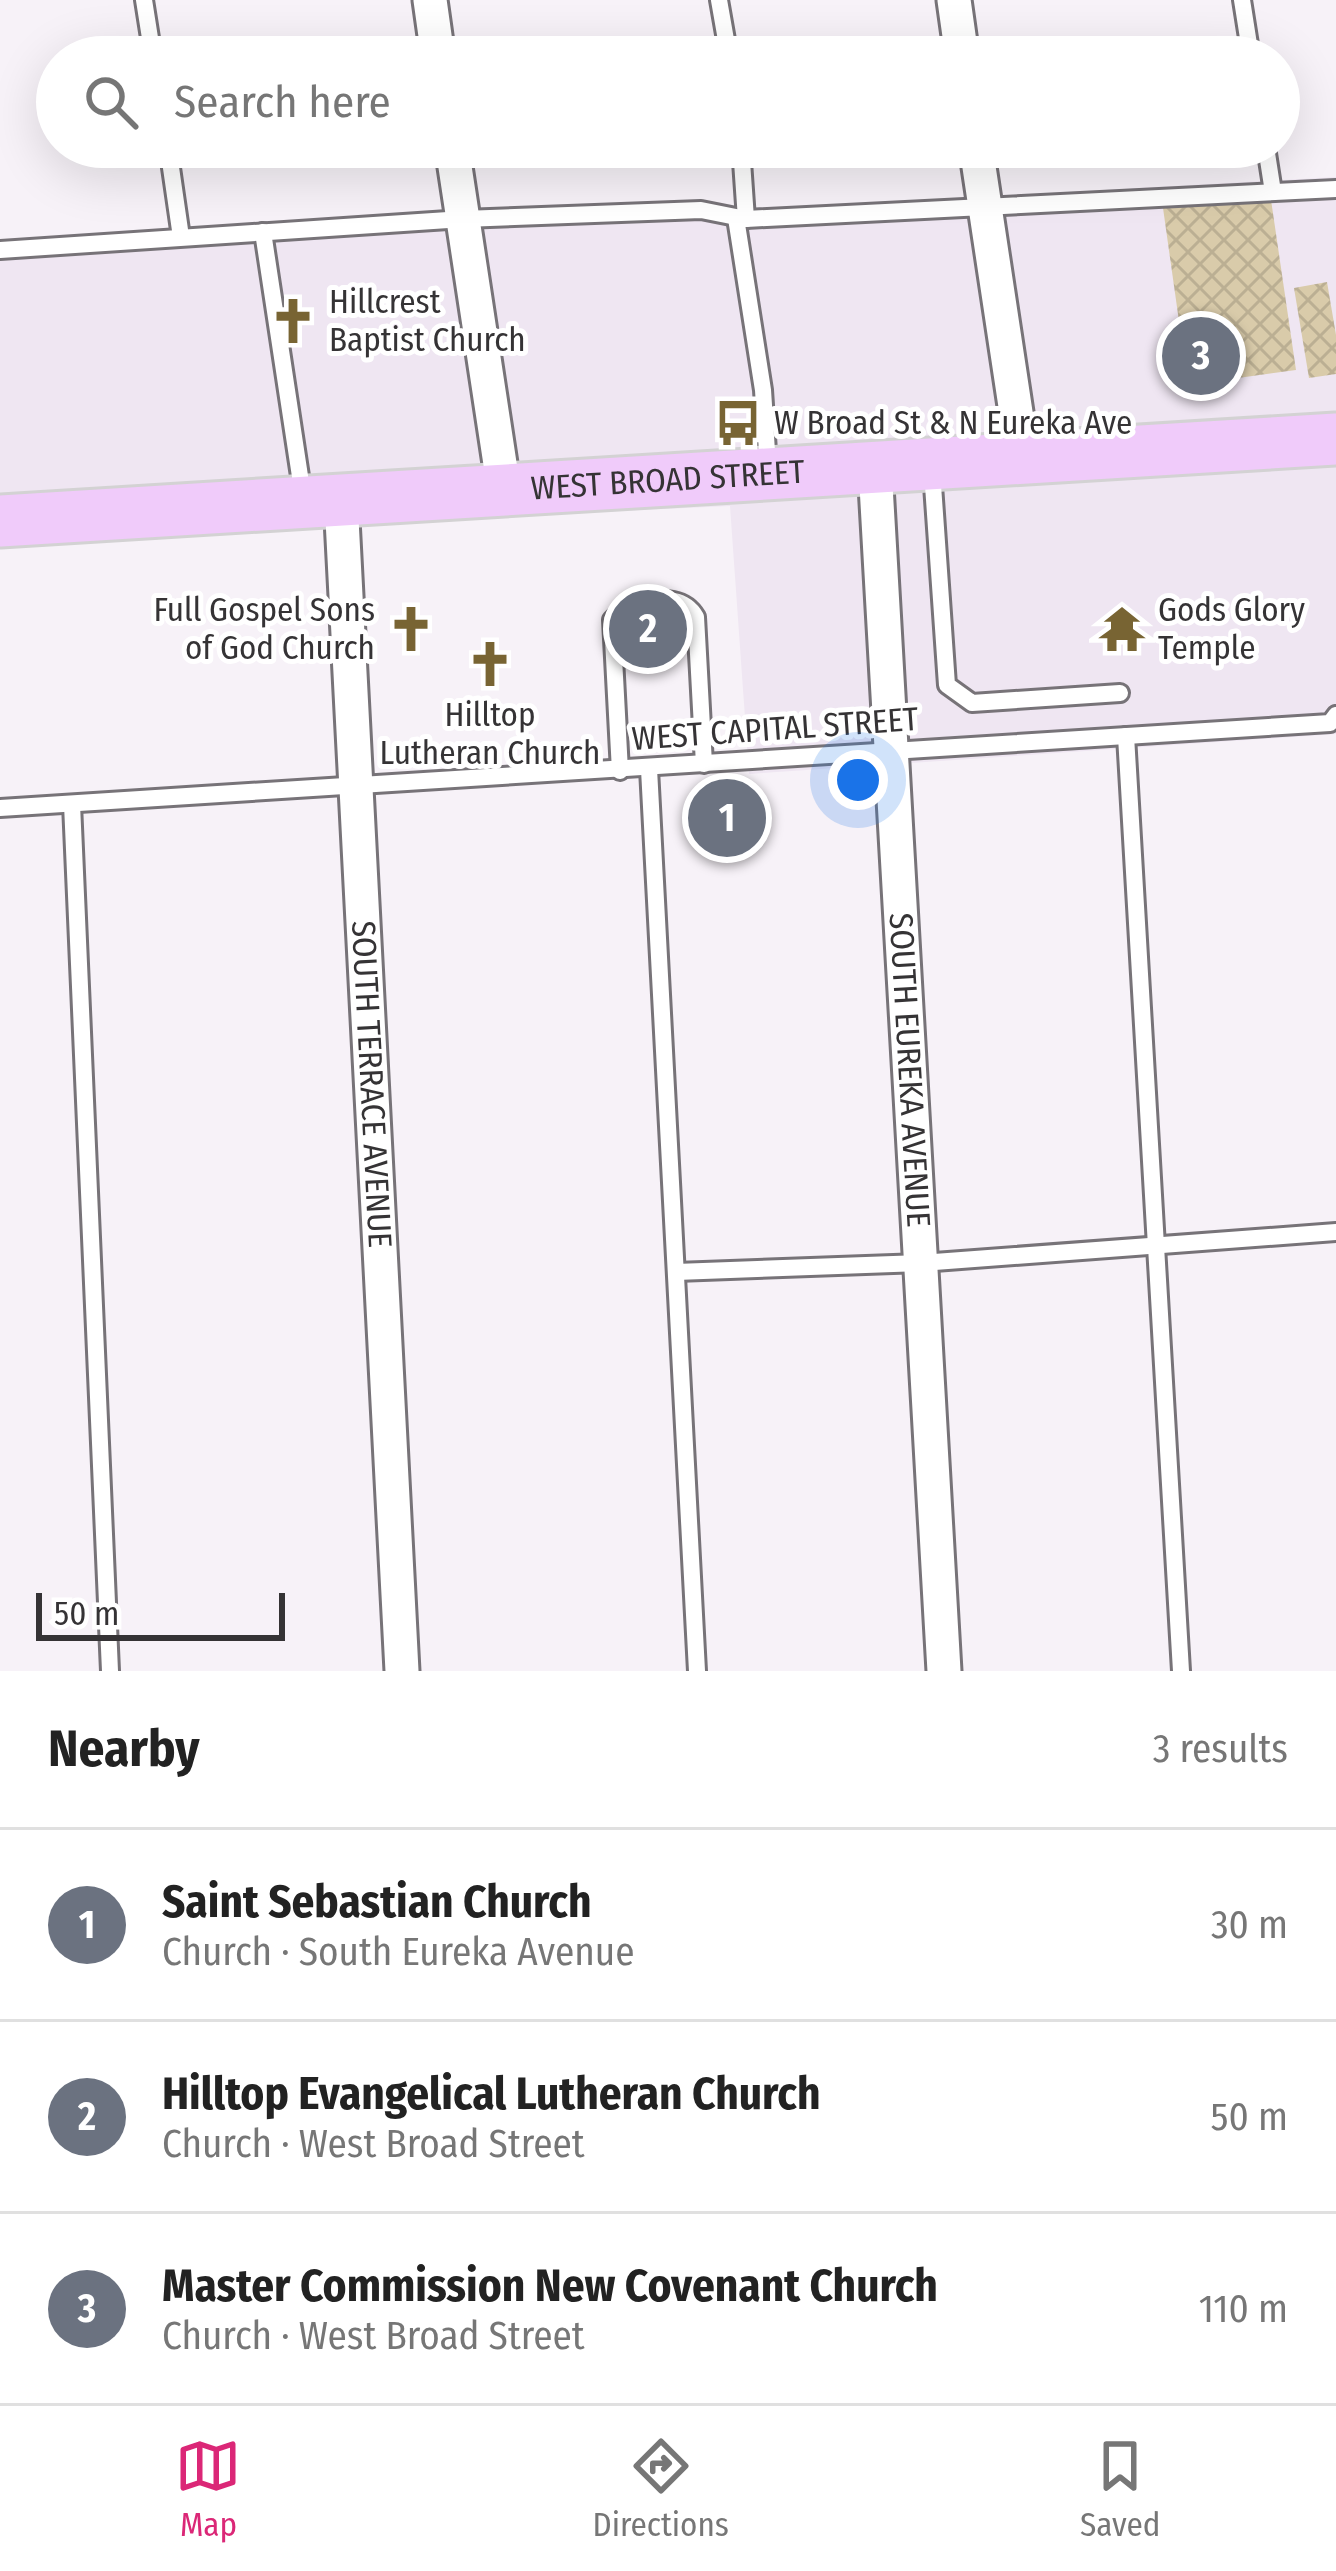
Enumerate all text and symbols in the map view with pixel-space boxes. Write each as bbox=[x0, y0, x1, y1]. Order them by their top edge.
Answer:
search box bbox=[36, 36, 1300, 168]
icon: search bbox=[78, 69, 144, 135]
text: Search here bbox=[174, 75, 391, 129]
place label: Hillcrest Baptist Church bbox=[329, 282, 526, 360]
church icon: Hillcrest Baptist Church bbox=[268, 296, 318, 346]
pin: 3 bbox=[1162, 311, 1240, 401]
bus stop icon: W Broad St & N Eureka Ave bbox=[713, 398, 763, 448]
place label: W Broad St & N Eureka Ave bbox=[774, 403, 1132, 443]
street label: WEST BROAD STREET bbox=[530, 452, 807, 508]
pin: 2 bbox=[609, 584, 687, 674]
place label: Full Gospel Sons of God Church bbox=[153, 590, 375, 668]
place label: Gods Glory Temple bbox=[1158, 590, 1305, 668]
church icon: Full Gospel Sons of God Church bbox=[386, 604, 436, 654]
temple icon: Gods Glory Temple bbox=[1097, 604, 1147, 654]
church icon: Hilltop Lutheran Church bbox=[465, 639, 515, 689]
place label: Hilltop Lutheran Church bbox=[380, 695, 600, 773]
street label: WEST CAPITAL STREET bbox=[630, 699, 920, 759]
your location bbox=[828, 750, 888, 810]
pin: 1 bbox=[688, 773, 766, 863]
street label: SOUTH EUREKA AVENUE bbox=[881, 912, 939, 1228]
street label: SOUTH TERRACE AVENUE bbox=[343, 920, 400, 1249]
scale bar bbox=[36, 1587, 285, 1640]
text: 50 m bbox=[54, 1594, 119, 1634]
text: Nearby bbox=[48, 1718, 200, 1780]
text: 3 results bbox=[1153, 1726, 1288, 1772]
text: Saint Sebastian Church bbox=[162, 1875, 592, 1929]
text: 1 bbox=[79, 1902, 95, 1948]
text: 30 m bbox=[1211, 1902, 1288, 1948]
text: Church · South Eureka Avenue bbox=[162, 1929, 634, 1975]
text: Hilltop Evangelical Lutheran Church bbox=[162, 2067, 821, 2121]
text: 2 bbox=[78, 2094, 96, 2140]
text: 50 m bbox=[1211, 2094, 1288, 2140]
text: Church · West Broad Street bbox=[162, 2121, 585, 2167]
text: Master Commission New Covenant Church bbox=[162, 2259, 938, 2313]
text: 3 bbox=[78, 2286, 96, 2332]
text: 110 m bbox=[1199, 2286, 1288, 2332]
text: Church · West Broad Street bbox=[162, 2313, 585, 2359]
tab: Map bbox=[175, 2433, 241, 2545]
tab: Directions bbox=[592, 2433, 729, 2545]
tab: Saved bbox=[1080, 2433, 1160, 2545]

